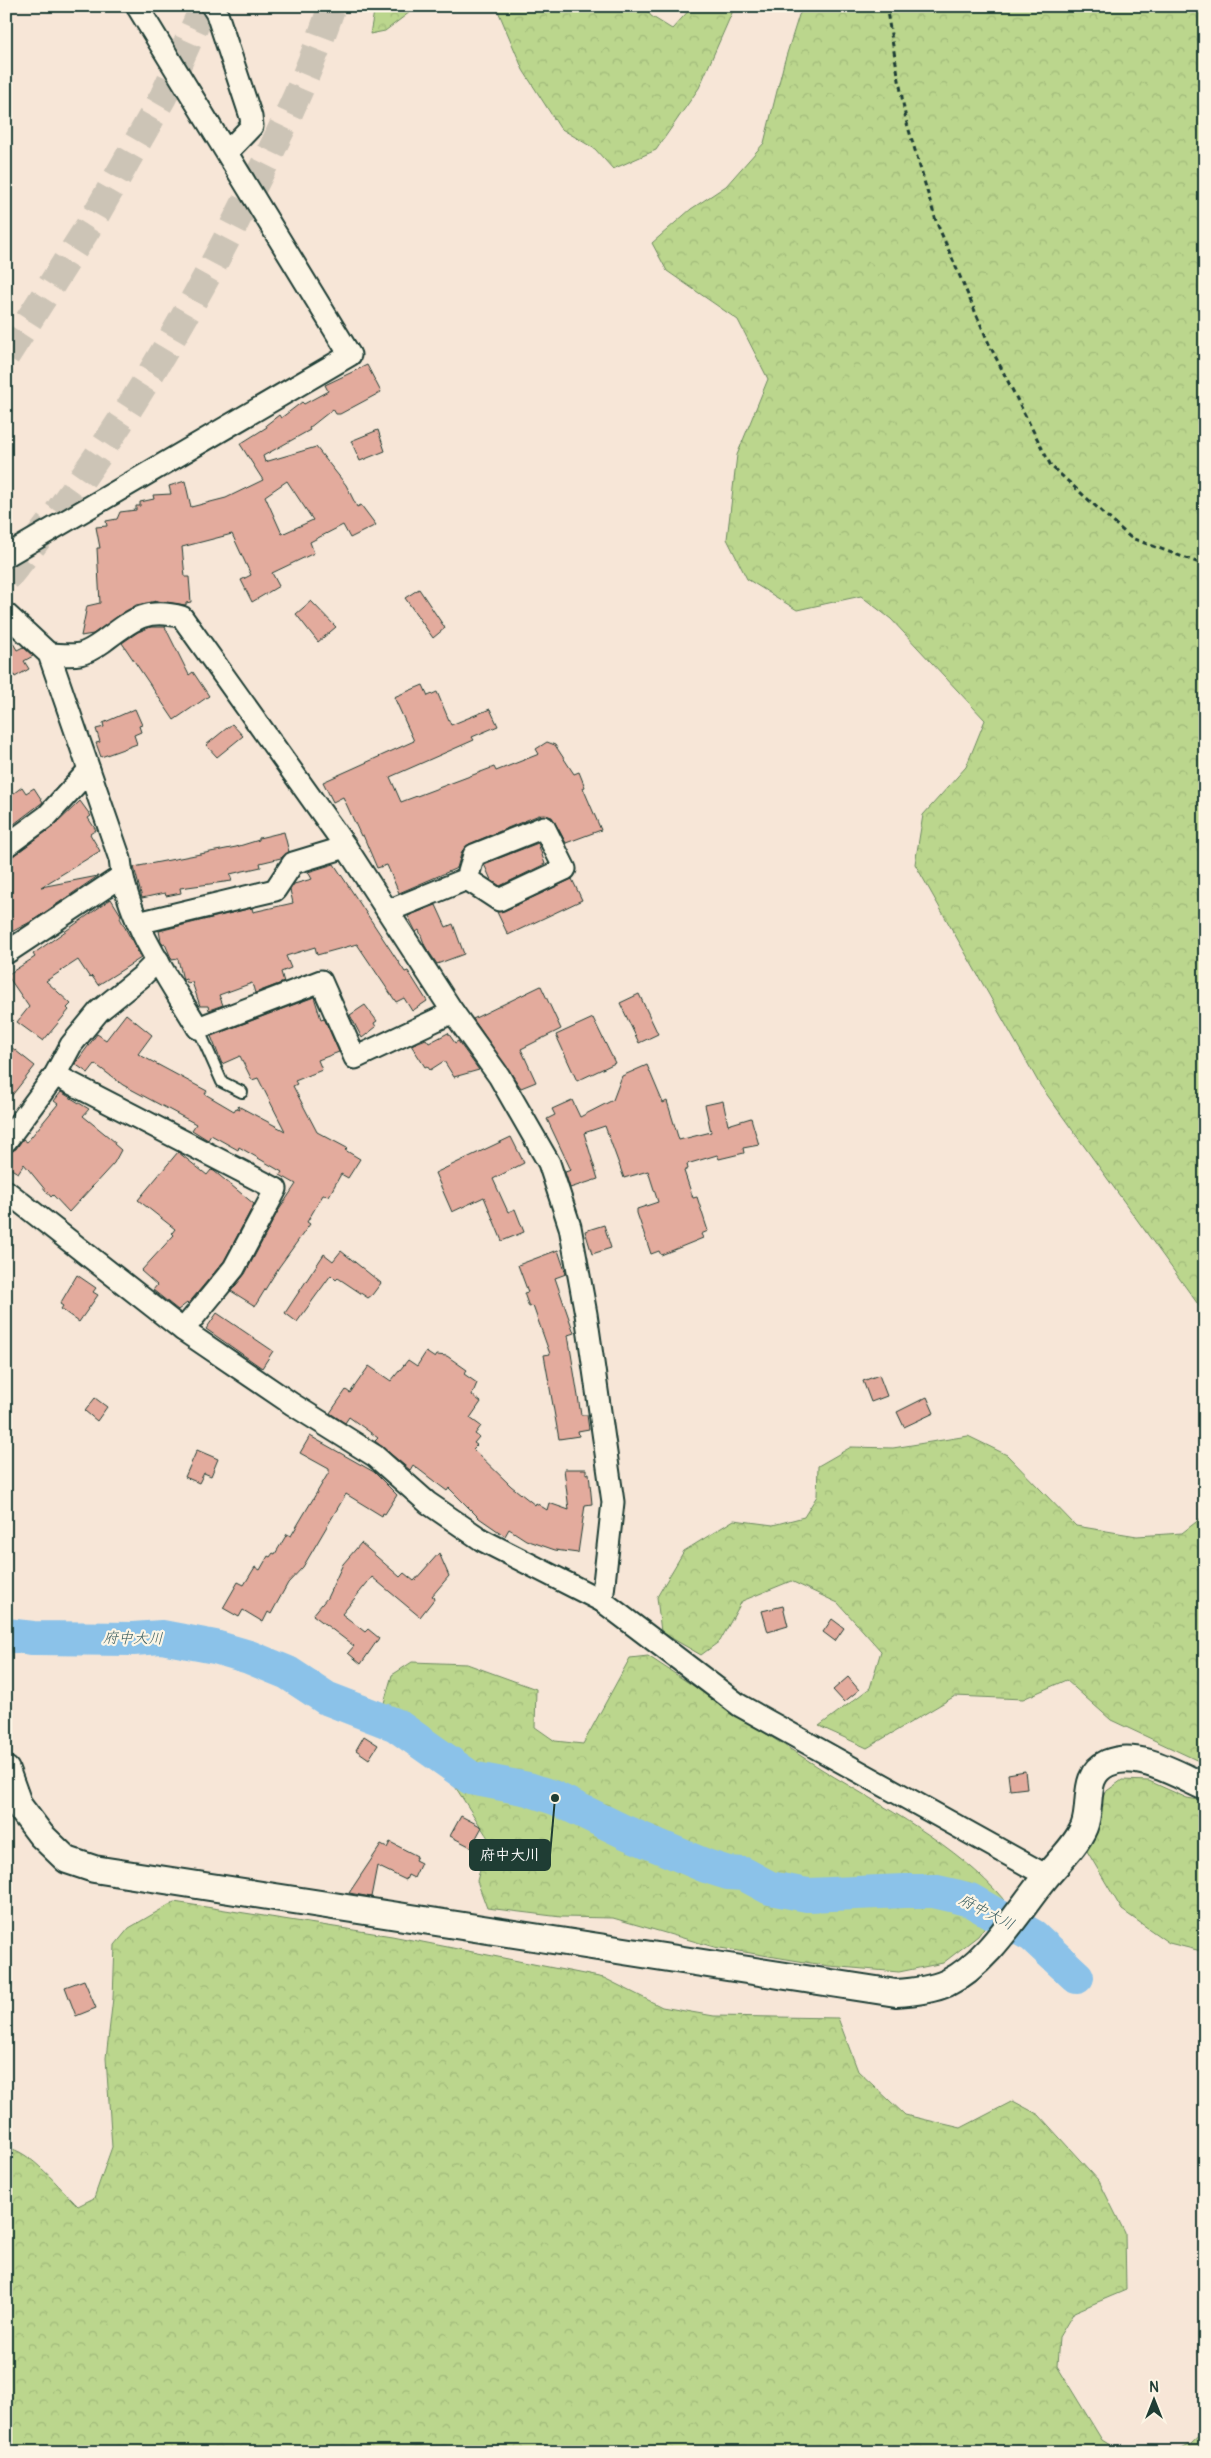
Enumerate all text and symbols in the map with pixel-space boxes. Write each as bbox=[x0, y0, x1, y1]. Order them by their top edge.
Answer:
water label: 府中大川 bbox=[103, 1628, 163, 1649]
callout: 府中大川 bbox=[470, 1840, 550, 1870]
text: 府中大川 bbox=[480, 1846, 540, 1865]
water label: 府中大川 bbox=[956, 1890, 1018, 1935]
north arrow bbox=[1128, 2376, 1178, 2426]
text: N bbox=[1149, 2379, 1159, 2396]

